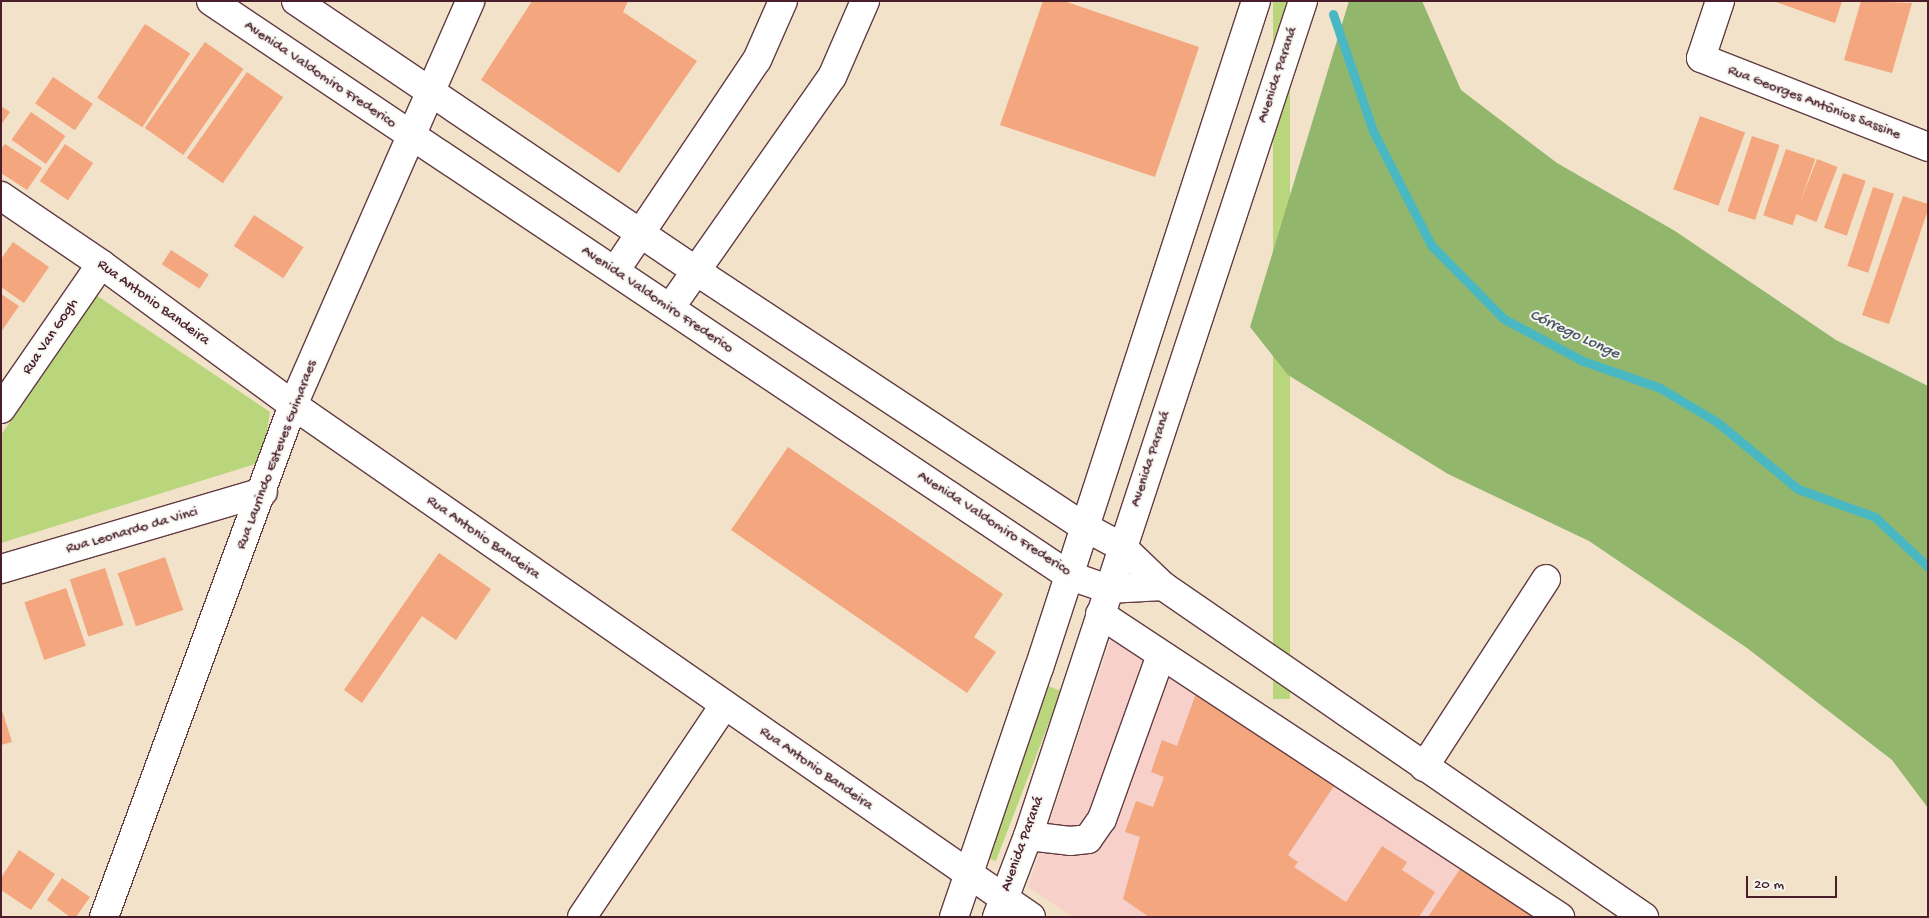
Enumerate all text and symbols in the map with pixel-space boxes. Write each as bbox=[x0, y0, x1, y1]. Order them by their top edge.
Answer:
street label: Avenida Valdomiro Frederico bbox=[240, 17, 400, 133]
street label: Avenida Paraná bbox=[1254, 25, 1302, 125]
street label: Rua Georges Antônios Sassine bbox=[1725, 62, 1903, 144]
street label: Avenida Valdomiro Frederico bbox=[577, 242, 737, 358]
street label: Rua Antonio Bandeira bbox=[93, 256, 213, 350]
street label: Rua Van Gogh bbox=[19, 296, 83, 378]
water label: Córrego Longe bbox=[1526, 307, 1622, 365]
street label: Rua Laurindo Esteves Guimaraes bbox=[233, 358, 321, 552]
street label: Avenida Paraná bbox=[1127, 409, 1175, 509]
street label: Avenida Valdomiro Frederico bbox=[914, 467, 1074, 581]
street label: Rua Antonio Bandeira bbox=[423, 492, 543, 584]
street label: Rua Leonardo da Vinci bbox=[64, 504, 200, 558]
street label: Rua Antonio Bandeira bbox=[756, 723, 876, 815]
street label: Avenida Paraná bbox=[997, 794, 1049, 894]
scale bar bbox=[1749, 866, 1840, 898]
text: 20 m bbox=[1754, 876, 1784, 894]

